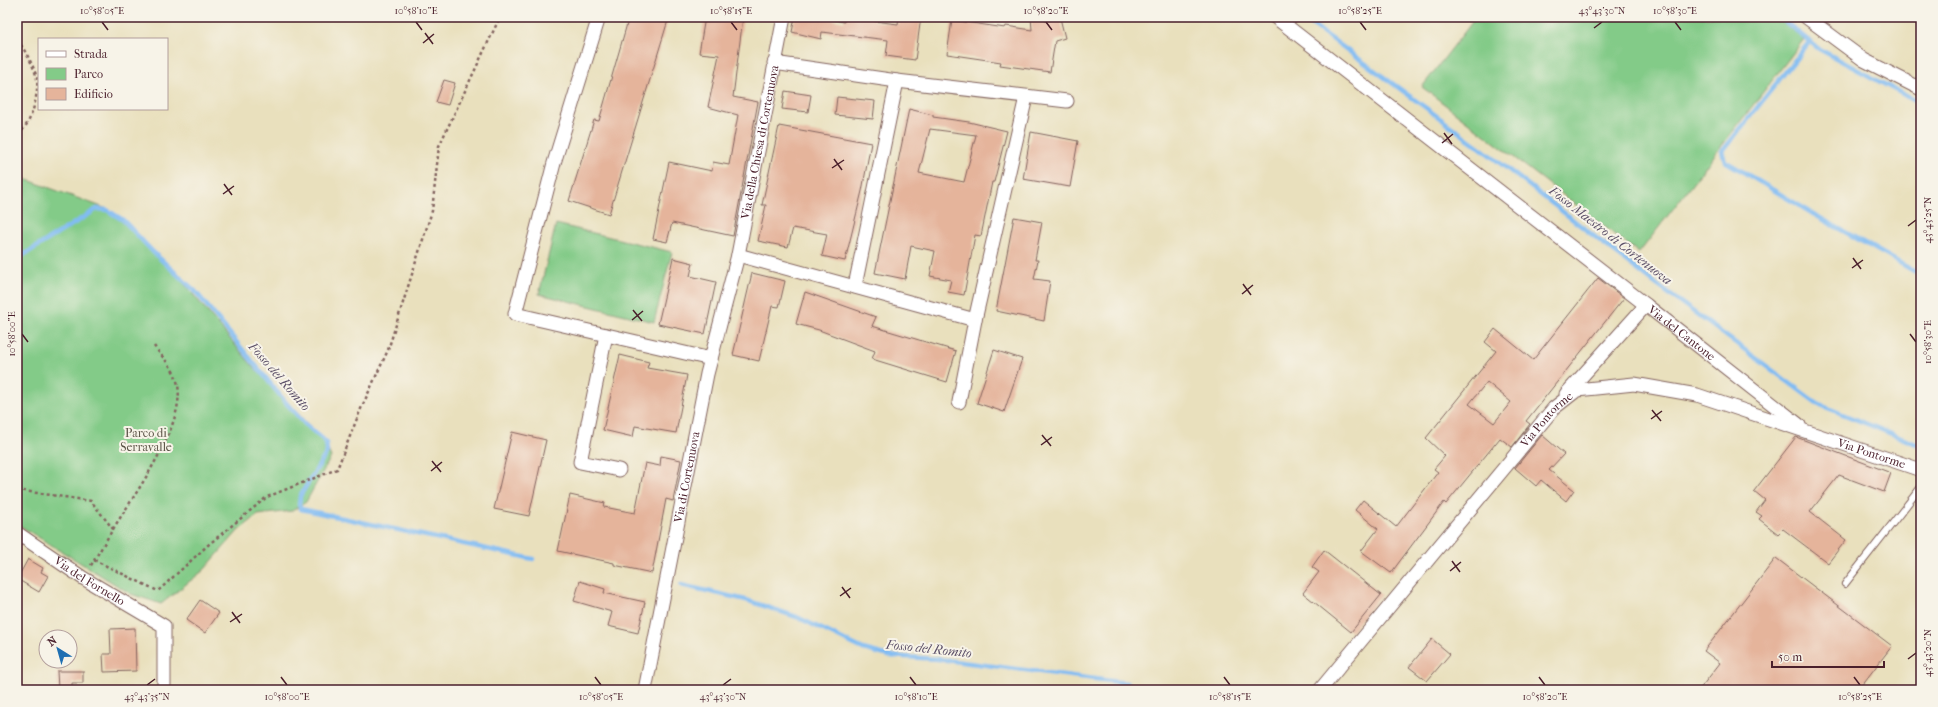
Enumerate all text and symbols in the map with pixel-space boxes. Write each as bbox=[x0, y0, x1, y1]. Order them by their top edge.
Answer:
text: 10°58'05"E bbox=[80, 5, 124, 17]
text: 10°58'10"E bbox=[394, 5, 438, 17]
text: 10°58'15"E bbox=[710, 5, 752, 17]
text: 10°58'20"E bbox=[1024, 5, 1068, 17]
text: 10°58'25"E bbox=[1338, 5, 1382, 17]
text: 43°43'30"N bbox=[1579, 5, 1626, 17]
text: 10°58'30"E bbox=[1653, 5, 1697, 17]
legend bbox=[38, 38, 168, 110]
text: Strada bbox=[74, 47, 108, 61]
street label: Via della Chiesa di Cortenuova bbox=[738, 63, 782, 221]
text: Parco bbox=[74, 67, 103, 81]
text: Edificio bbox=[74, 87, 113, 101]
water label: Fosso Maestro di Cortenuova bbox=[1546, 182, 1675, 288]
text: 43°43'25"N bbox=[1922, 196, 1934, 243]
street label: Via del Cantone bbox=[1644, 302, 1718, 364]
text: 10°58'00"E bbox=[6, 311, 18, 357]
text: 10°58'30"E bbox=[1922, 320, 1934, 364]
water label: Fosso del Romito bbox=[245, 338, 314, 414]
street label: Via Pontorme bbox=[1517, 389, 1576, 451]
park label: Parco di Serravalle bbox=[120, 426, 172, 454]
street label: Via di Cortenuova bbox=[671, 430, 703, 525]
street label: Via Pontorme bbox=[1835, 435, 1907, 471]
street label: Via del Fornello bbox=[51, 553, 127, 608]
north arrow bbox=[38, 629, 78, 669]
text: 43°43'20"N bbox=[1922, 629, 1934, 677]
text: N bbox=[45, 633, 60, 649]
water label: Fosso del Romito bbox=[885, 636, 973, 660]
scale bar bbox=[1772, 643, 1884, 669]
text: 50 m bbox=[1778, 650, 1802, 664]
text: 43°43'35"N bbox=[124, 691, 170, 703]
text: 10°58'00"E bbox=[264, 691, 310, 703]
text: 10°58'05"E bbox=[579, 691, 623, 703]
text: 43°43'30"N bbox=[700, 691, 747, 703]
text: 10°58'10"E bbox=[894, 691, 938, 703]
text: 10°58'15"E bbox=[1209, 691, 1251, 703]
text: 10°58'20"E bbox=[1523, 691, 1567, 703]
text: 10°58'25"E bbox=[1838, 691, 1882, 703]

